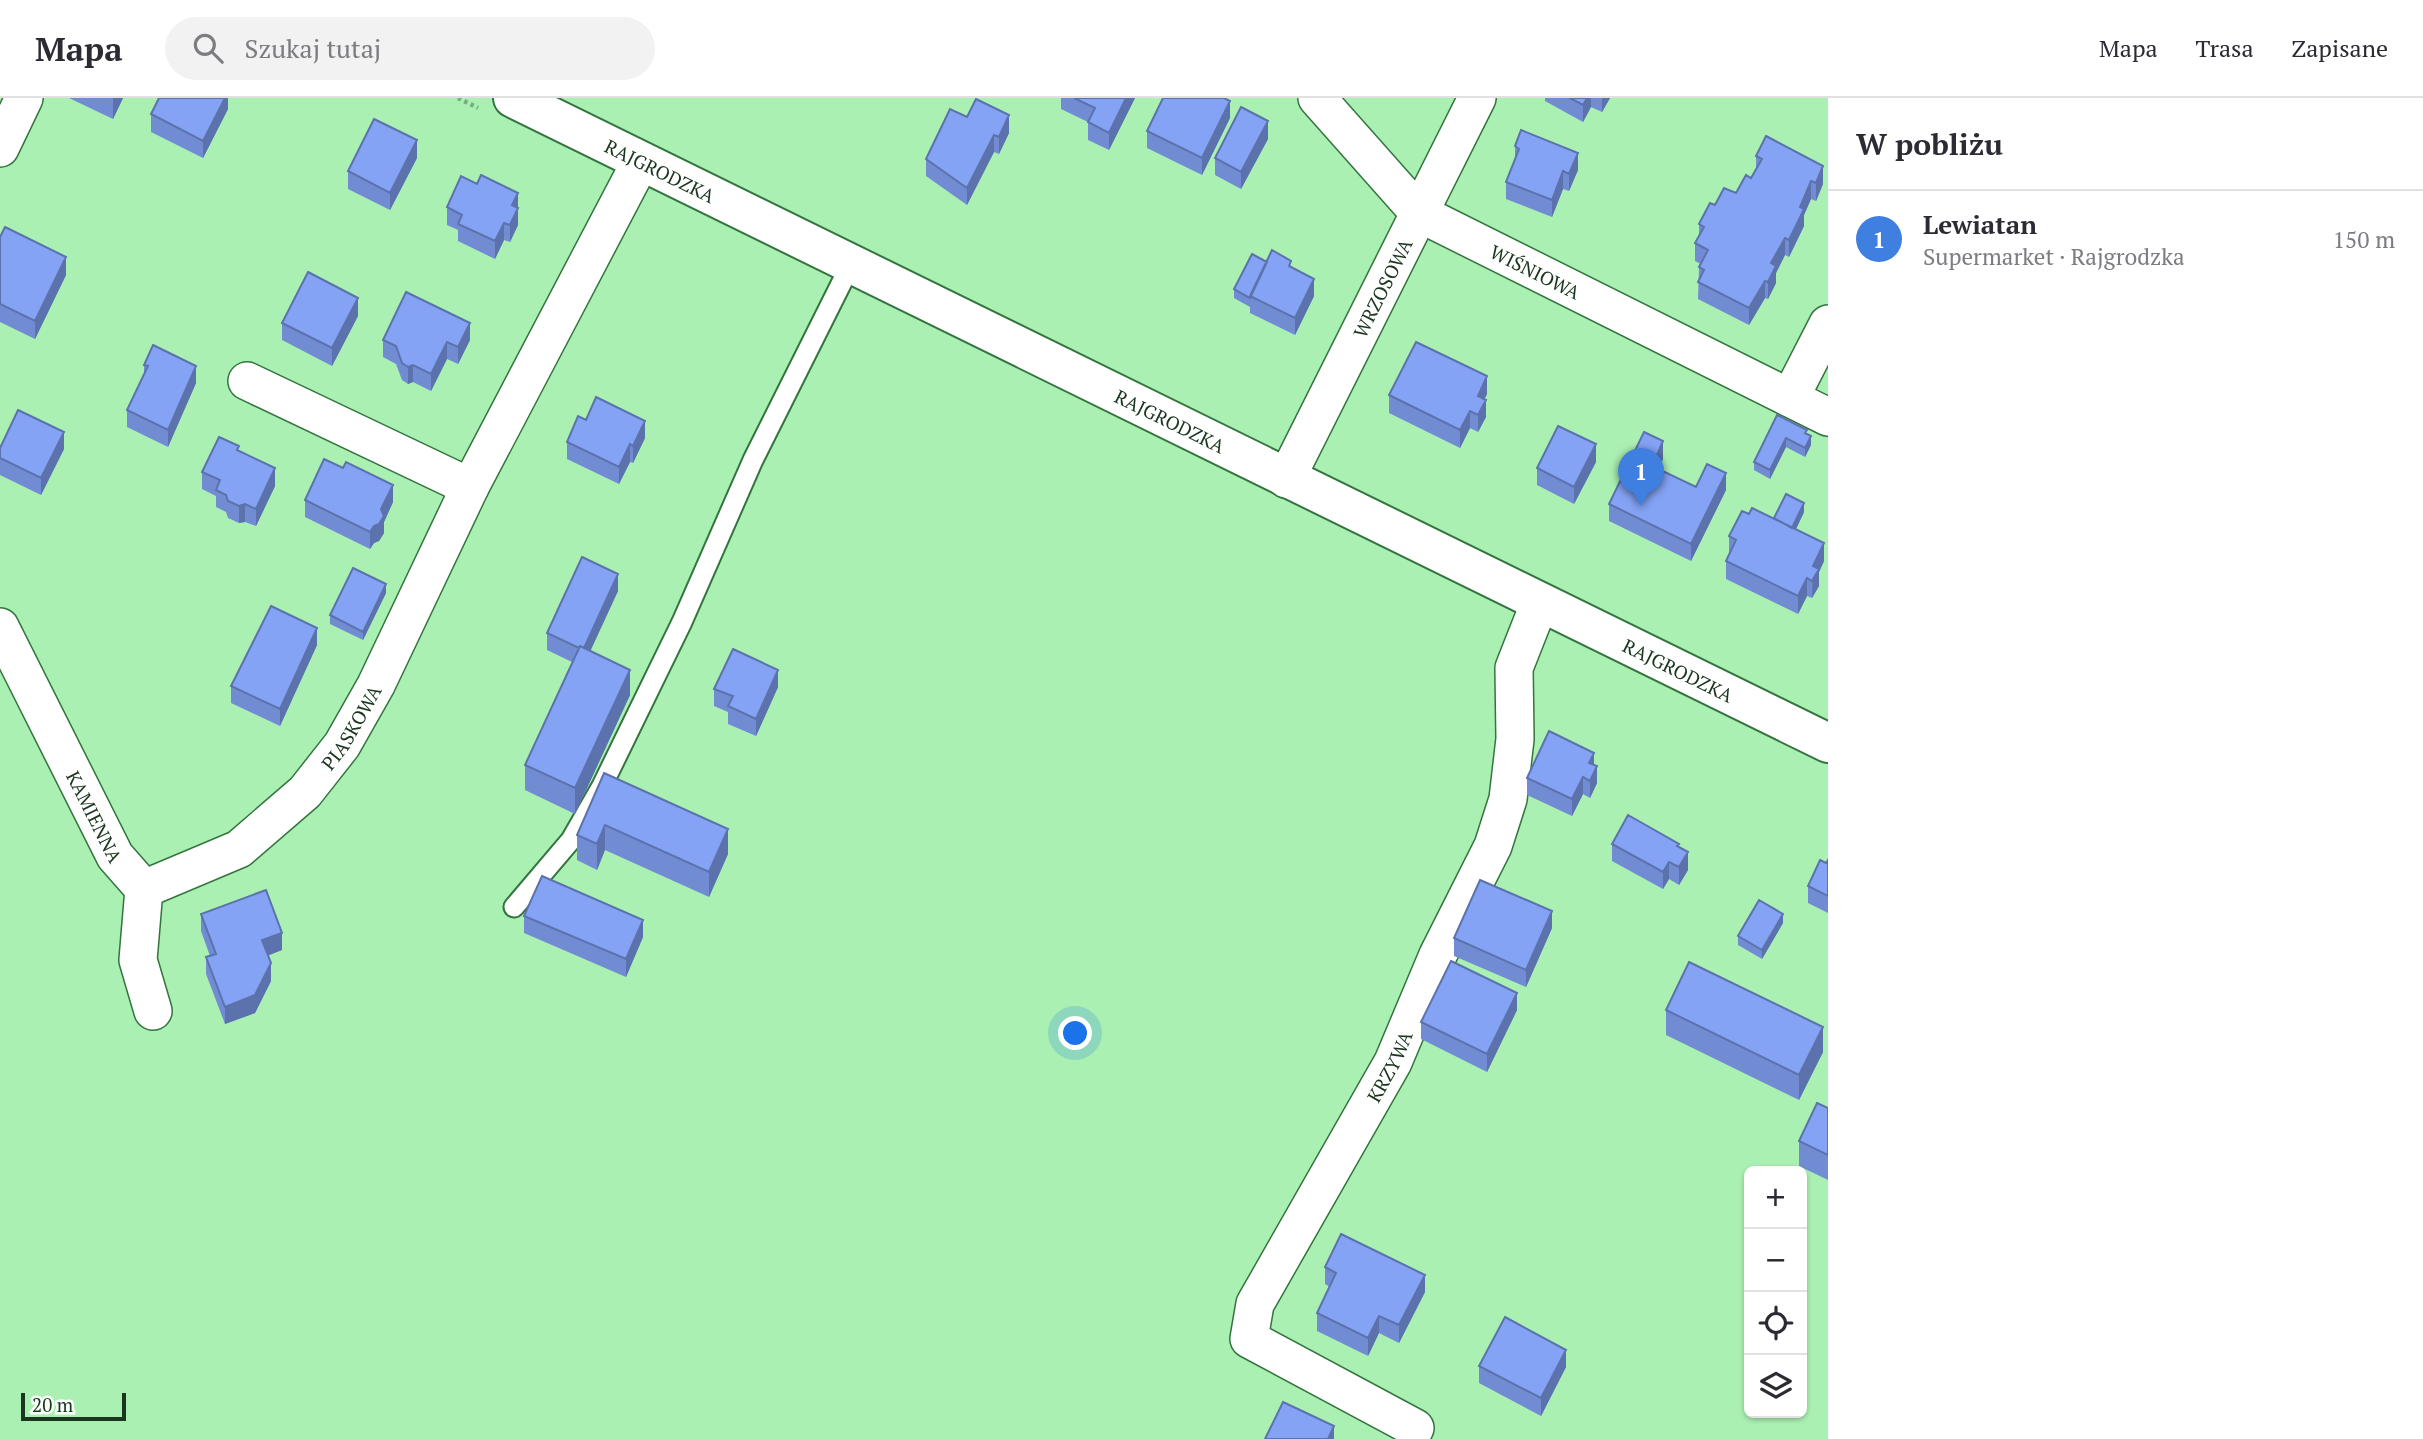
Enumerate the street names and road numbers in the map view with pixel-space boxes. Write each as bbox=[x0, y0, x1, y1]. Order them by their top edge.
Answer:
street label: RAJGRODZKA bbox=[601, 133, 719, 208]
street label: WRZOSOWA bbox=[1347, 234, 1417, 341]
street label: WIŚNIOWA bbox=[1486, 238, 1585, 304]
street label: RAJGRODZKA bbox=[1111, 383, 1229, 458]
street label: RAJGRODZKA bbox=[1619, 632, 1738, 707]
street label: PIASKOWA bbox=[315, 680, 386, 775]
street label: KAMIENNA bbox=[62, 766, 129, 867]
street label: KRZYWA bbox=[1360, 1027, 1417, 1106]

